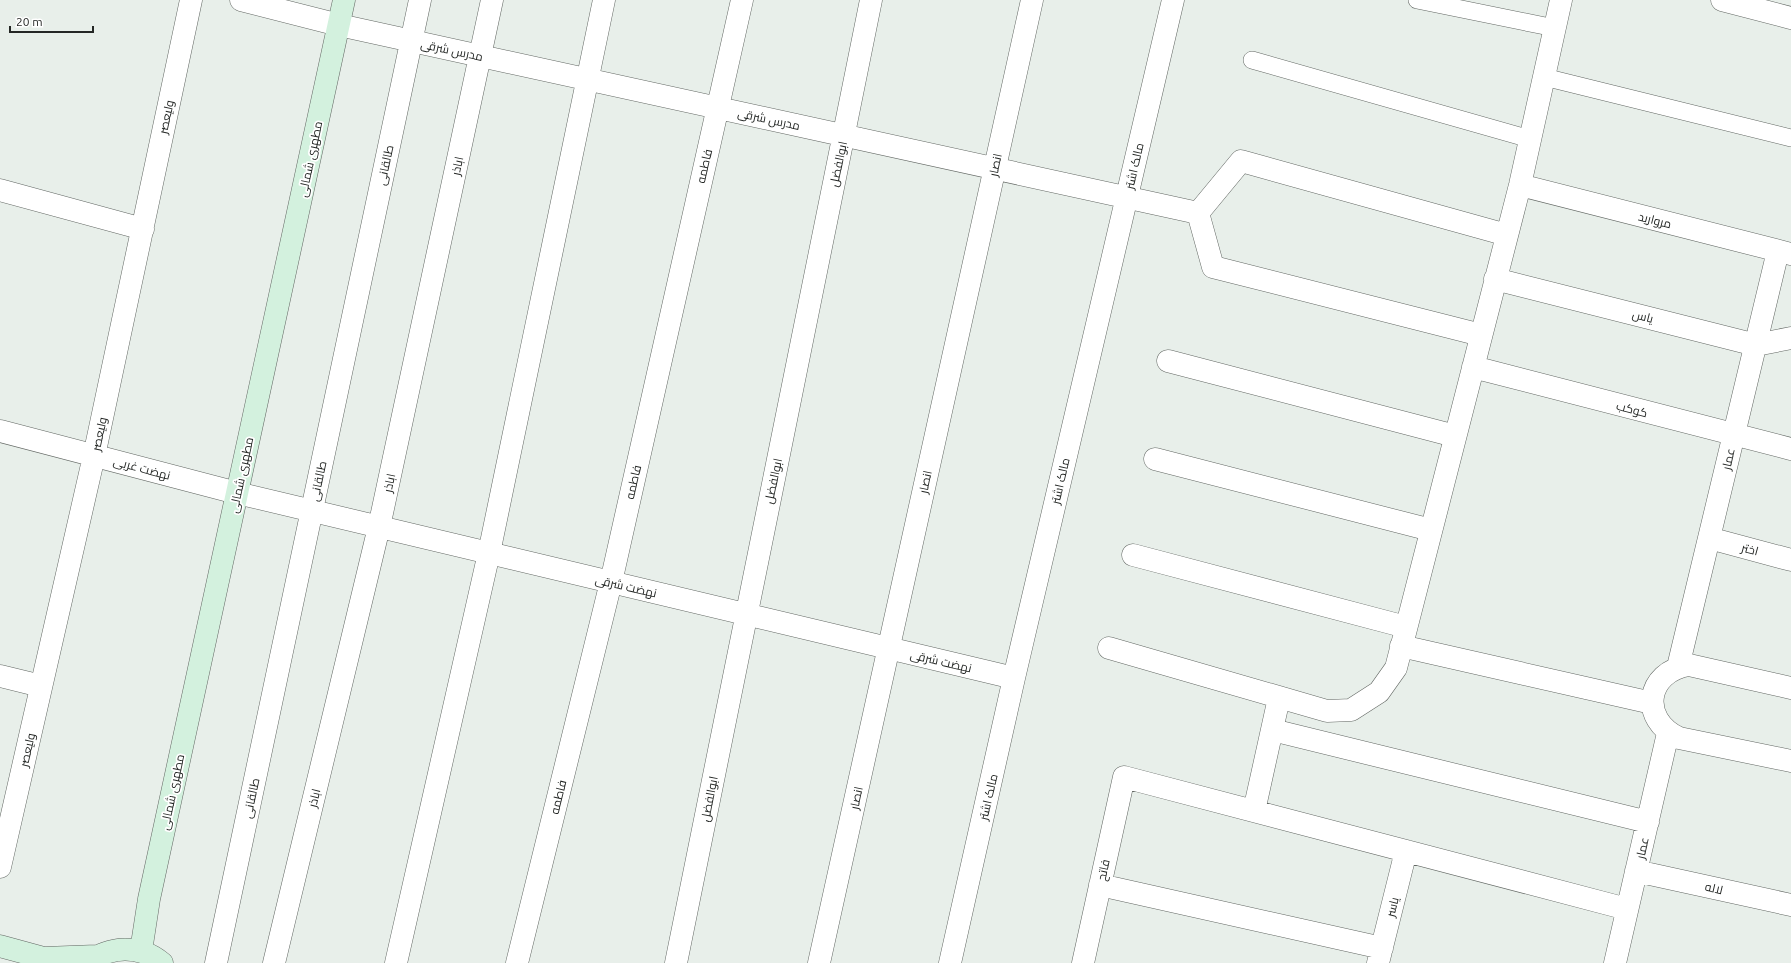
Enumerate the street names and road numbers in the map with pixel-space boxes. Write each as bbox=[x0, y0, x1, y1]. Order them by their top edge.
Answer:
street label: مدرس شرقی bbox=[419, 37, 484, 64]
street label: ولیعصر bbox=[156, 99, 177, 136]
street label: مدرس شرقی bbox=[736, 106, 801, 133]
street label: مطهری شمالی bbox=[296, 120, 325, 198]
street label: ابوالفضل bbox=[827, 140, 850, 188]
street label: مالک اشتر bbox=[1122, 141, 1147, 192]
street label: طالقانی bbox=[374, 144, 397, 187]
street label: فاطمه bbox=[694, 148, 714, 184]
street label: انصار bbox=[986, 152, 1005, 179]
street label: اباذر bbox=[448, 155, 466, 178]
street label: مروارید bbox=[1637, 210, 1673, 231]
street label: یاس bbox=[1631, 307, 1656, 326]
street label: کوکب bbox=[1615, 399, 1649, 420]
street label: ولیعصر bbox=[89, 416, 110, 453]
street label: مطهری شمالی bbox=[227, 436, 256, 514]
street label: عمار bbox=[1719, 447, 1738, 472]
street label: نهضت غربی bbox=[112, 454, 172, 483]
street label: مالک اشتر bbox=[1048, 456, 1073, 507]
street label: ابوالفضل bbox=[762, 457, 785, 505]
street label: طالقانی bbox=[307, 460, 330, 503]
street label: فاطمه bbox=[623, 464, 643, 500]
street label: انصار bbox=[916, 469, 935, 496]
street label: اباذر bbox=[380, 472, 398, 495]
street label: اختر bbox=[1739, 540, 1760, 558]
street label: نهضت شرقی bbox=[594, 573, 658, 600]
street label: نهضت شرقی bbox=[909, 648, 973, 675]
street label: ولیعصر bbox=[17, 732, 38, 769]
street label: مطهری شمالی bbox=[158, 753, 187, 831]
street label: مالک اشتر bbox=[976, 772, 1001, 823]
street label: ابوالفضل bbox=[698, 775, 721, 823]
street label: طالقانی bbox=[240, 777, 263, 820]
street label: فاطمه bbox=[547, 779, 569, 815]
street label: انصار bbox=[847, 785, 866, 812]
street label: اباذر bbox=[305, 787, 324, 810]
street label: عمار bbox=[1633, 836, 1652, 861]
street label: فاتح bbox=[1094, 858, 1114, 882]
street label: لاله bbox=[1704, 880, 1724, 896]
street label: یاسر bbox=[1383, 895, 1402, 920]

